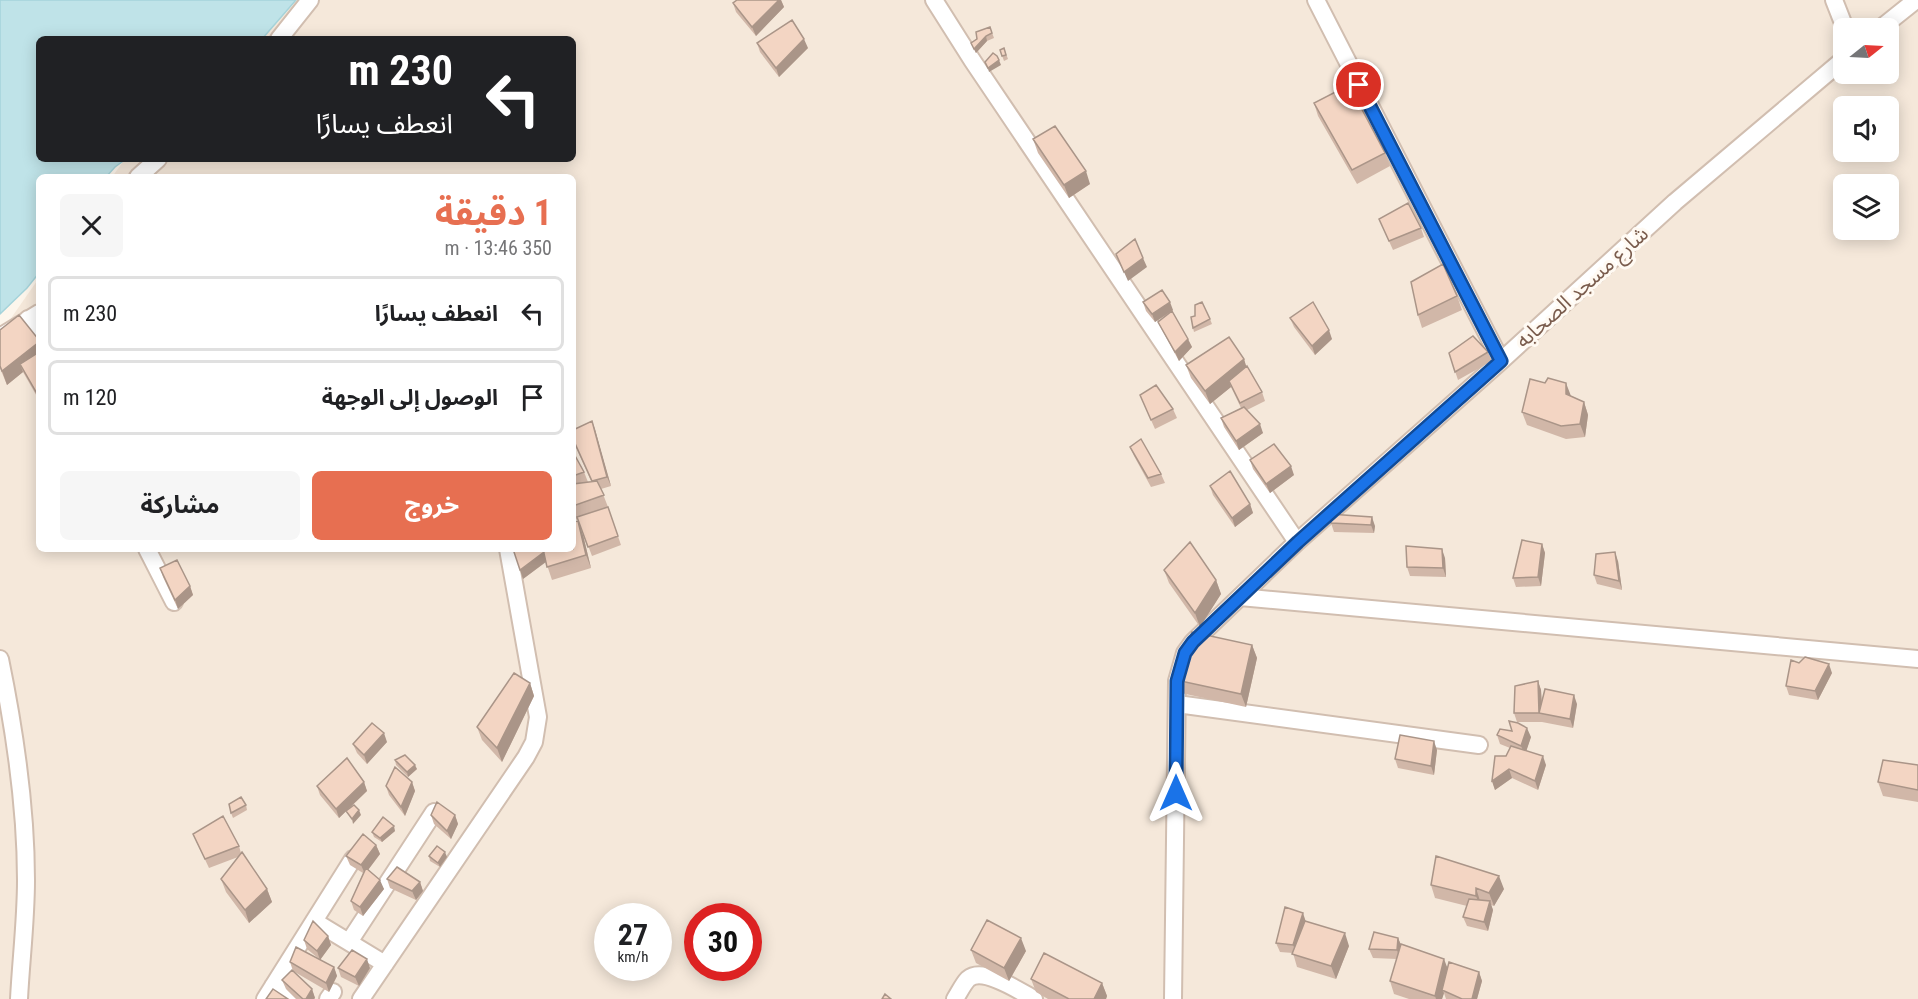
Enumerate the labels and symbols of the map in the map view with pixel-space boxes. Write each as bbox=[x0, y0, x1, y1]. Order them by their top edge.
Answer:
north arrow bbox=[1833, 18, 1899, 84]
pin bbox=[1333, 59, 1384, 110]
street label: شارع مسجد الصحابه bbox=[1511, 221, 1655, 355]
position arrow bbox=[1144, 761, 1208, 825]
speed limit sign: 30 bbox=[684, 903, 762, 981]

